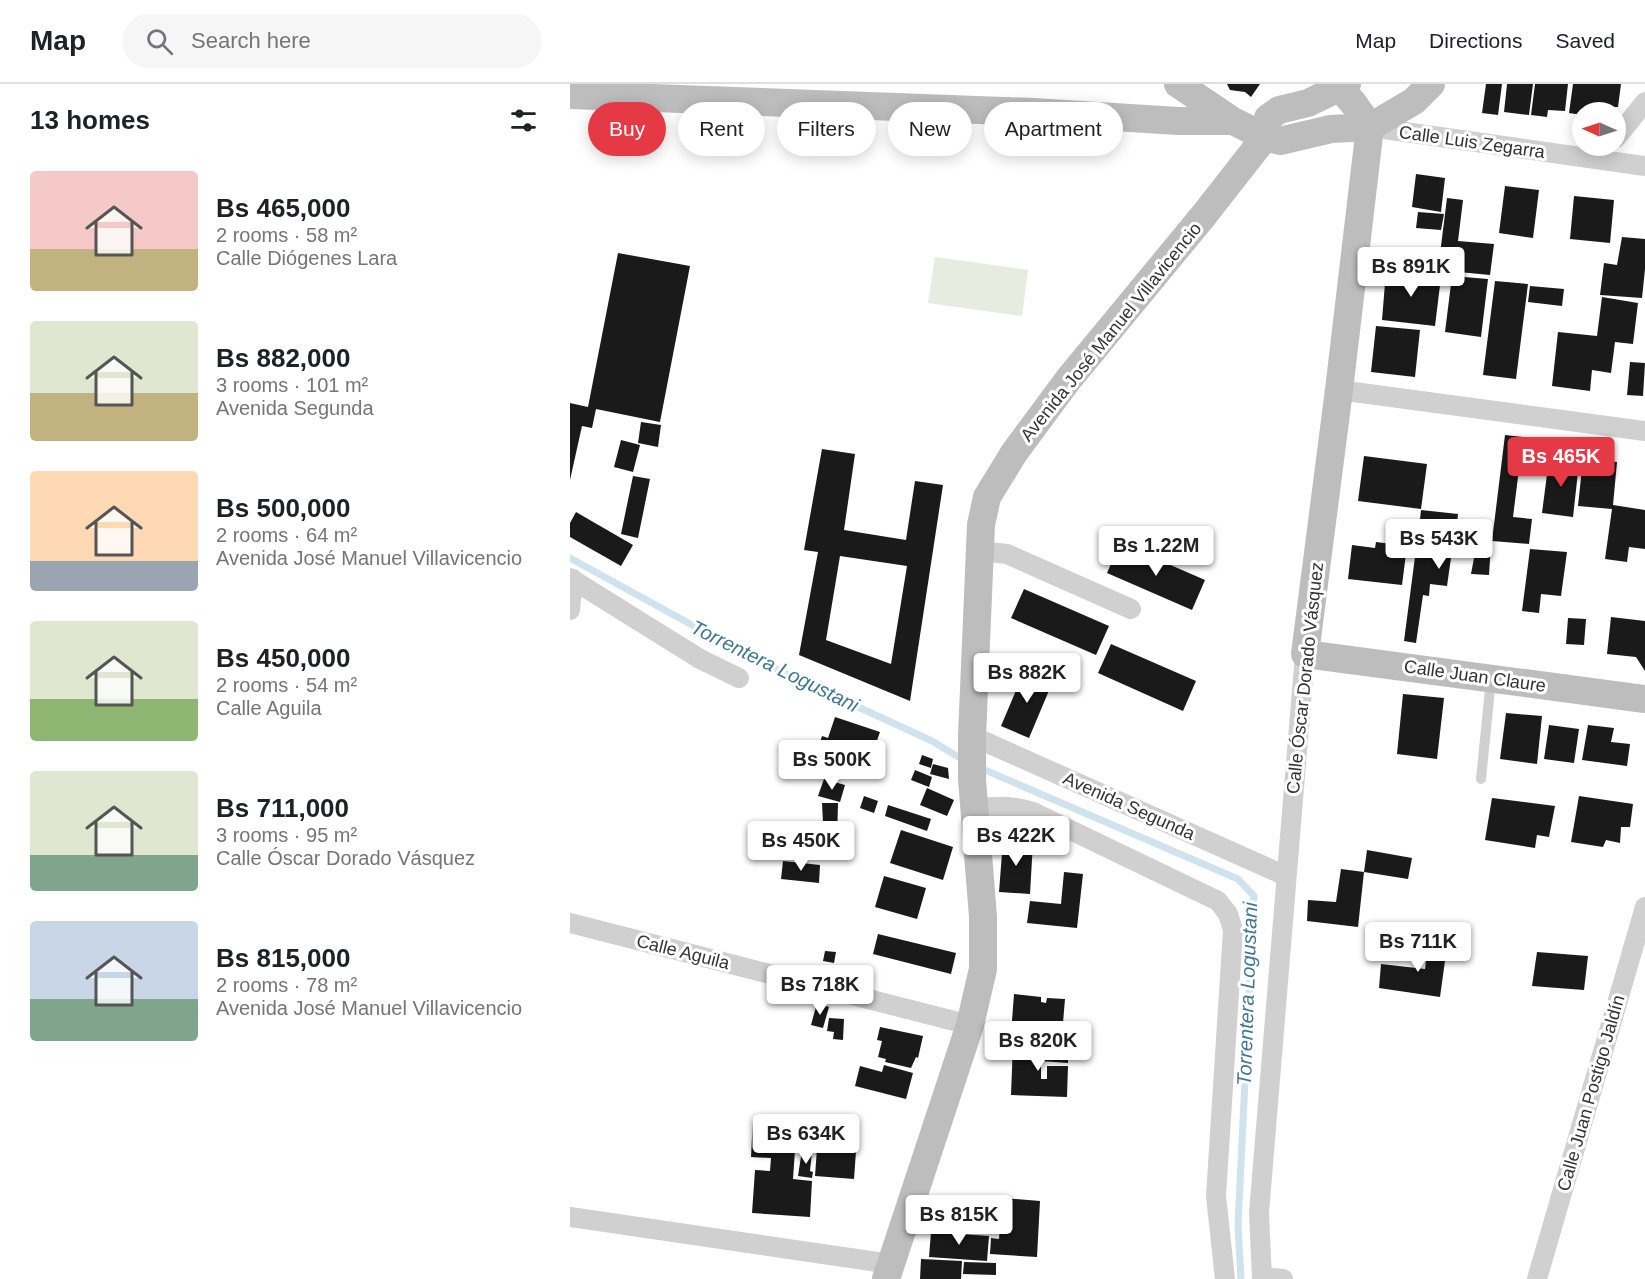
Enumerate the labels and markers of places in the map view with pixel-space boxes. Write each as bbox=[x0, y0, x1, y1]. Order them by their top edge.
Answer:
pin: Bs 891K bbox=[1356, 247, 1466, 298]
pin: Bs 465K bbox=[1506, 437, 1616, 488]
pin: Bs 543K bbox=[1384, 519, 1494, 570]
pin: Bs 1.22M bbox=[1094, 526, 1218, 577]
pin: Bs 882K bbox=[972, 653, 1082, 704]
pin: Bs 500K bbox=[777, 740, 887, 791]
pin: Bs 422K bbox=[961, 816, 1071, 867]
pin: Bs 450K bbox=[746, 821, 856, 872]
pin: Bs 711K bbox=[1363, 922, 1473, 973]
pin: Bs 718K bbox=[765, 965, 875, 1016]
pin: Bs 820K bbox=[983, 1021, 1093, 1072]
pin: Bs 634K bbox=[751, 1114, 861, 1165]
pin: Bs 815K bbox=[904, 1195, 1014, 1246]

